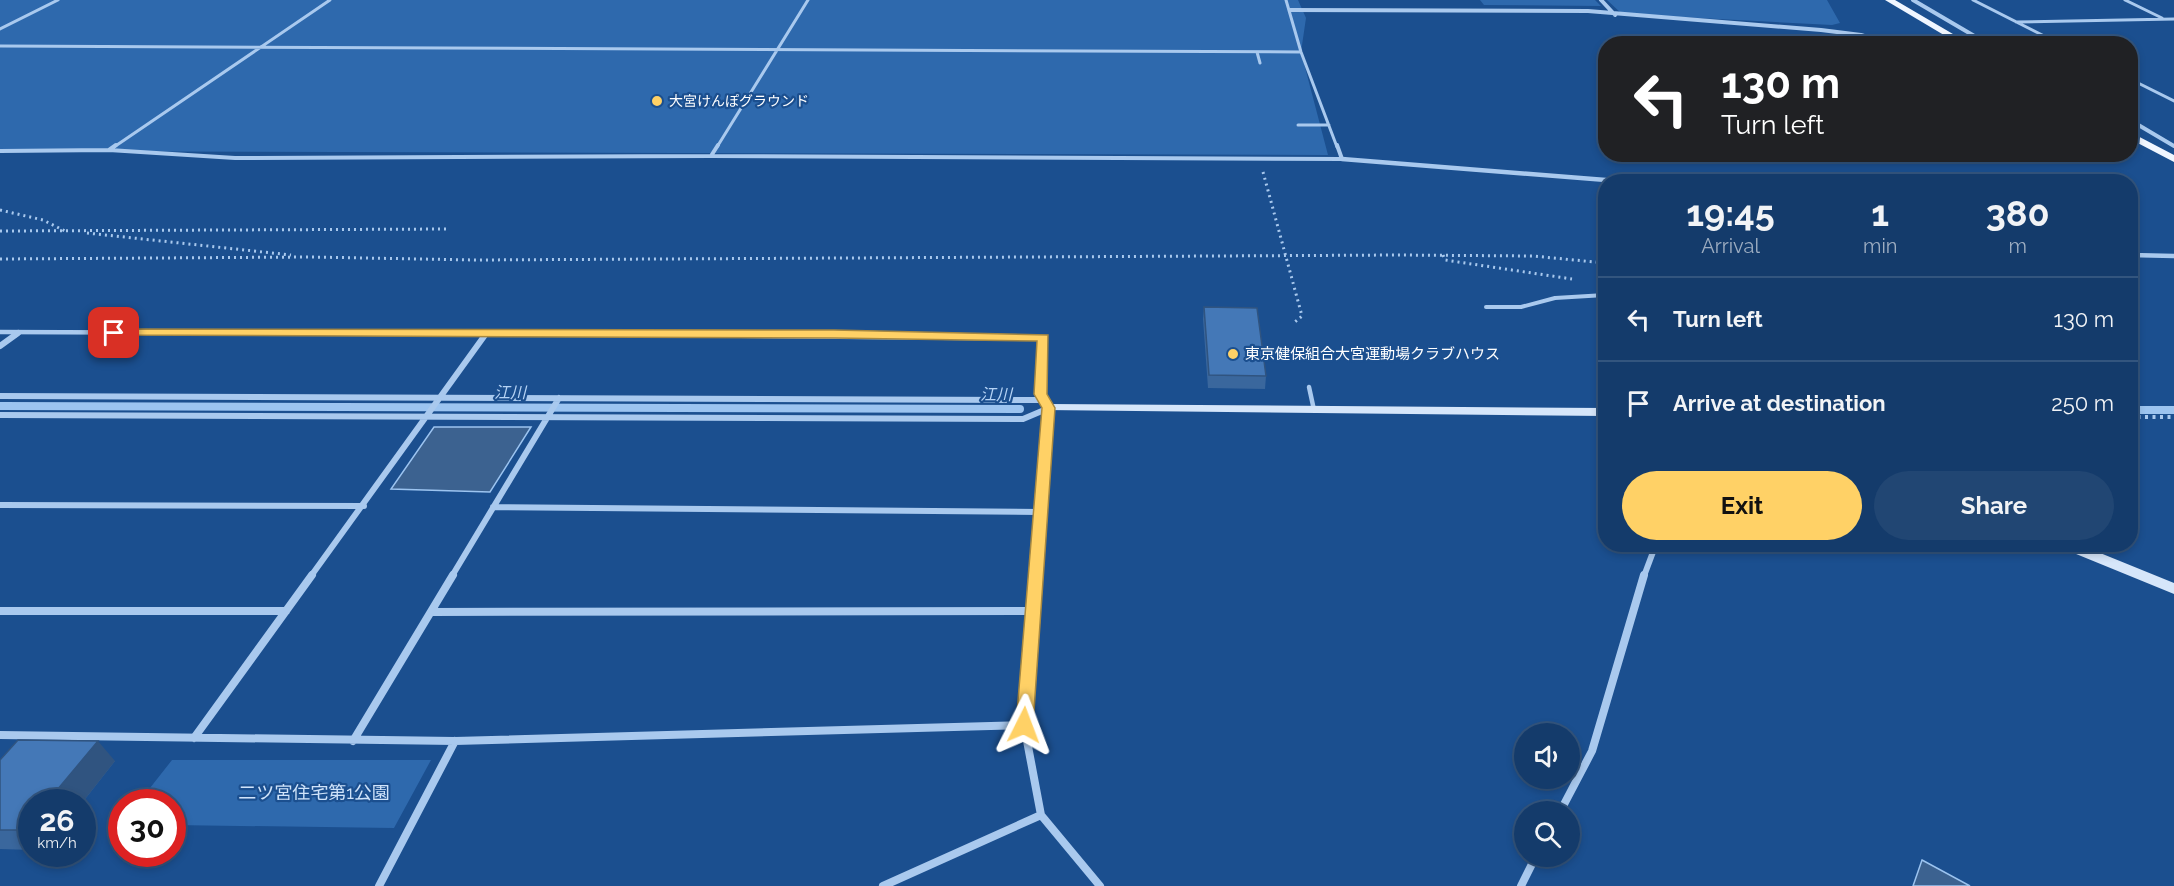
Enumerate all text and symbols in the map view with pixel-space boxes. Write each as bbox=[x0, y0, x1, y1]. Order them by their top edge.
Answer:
text: 130 m bbox=[1721, 59, 1840, 108]
icon: left bbox=[1622, 60, 1700, 138]
place label: 大宮けんぽグラウンド bbox=[669, 93, 809, 109]
marker: 大宮けんぽグラウンド bbox=[650, 94, 664, 108]
text: Turn left bbox=[1721, 109, 1824, 140]
text: 19:45 bbox=[1686, 192, 1775, 234]
text: 1 bbox=[1871, 192, 1889, 234]
text: 380 bbox=[1986, 192, 2050, 234]
text: Arrival bbox=[1701, 234, 1760, 258]
text: min bbox=[1863, 234, 1897, 258]
text: m bbox=[2009, 234, 2027, 258]
icon: left bbox=[1622, 303, 1655, 336]
text: Turn left bbox=[1673, 306, 1763, 332]
text: 130 m bbox=[2054, 306, 2114, 332]
pin bbox=[88, 307, 139, 358]
icon: arrive bbox=[97, 316, 130, 349]
place label: 東京健保組合大宮運動場クラブハウス bbox=[1245, 345, 1500, 363]
marker: 東京健保組合大宮運動場クラブハウス bbox=[1226, 347, 1240, 361]
water label: 江川 bbox=[494, 383, 528, 402]
water label: 江川 bbox=[980, 385, 1014, 404]
icon: arrive bbox=[1622, 387, 1655, 420]
text: Arrive at destination bbox=[1673, 390, 1886, 416]
text: 250 m bbox=[2051, 390, 2114, 416]
button: Exit bbox=[1622, 471, 1862, 540]
button: Share bbox=[1874, 471, 2114, 540]
position arrow bbox=[992, 693, 1056, 757]
map controls bbox=[1514, 723, 1580, 867]
button: sound bbox=[1514, 723, 1580, 789]
park label: 二ツ宮住宅第1公園 bbox=[238, 782, 390, 803]
speed limit sign: 30 bbox=[108, 789, 186, 867]
button: search bbox=[1514, 801, 1580, 867]
text: 26 bbox=[39, 803, 75, 838]
text: km/h bbox=[37, 834, 77, 852]

